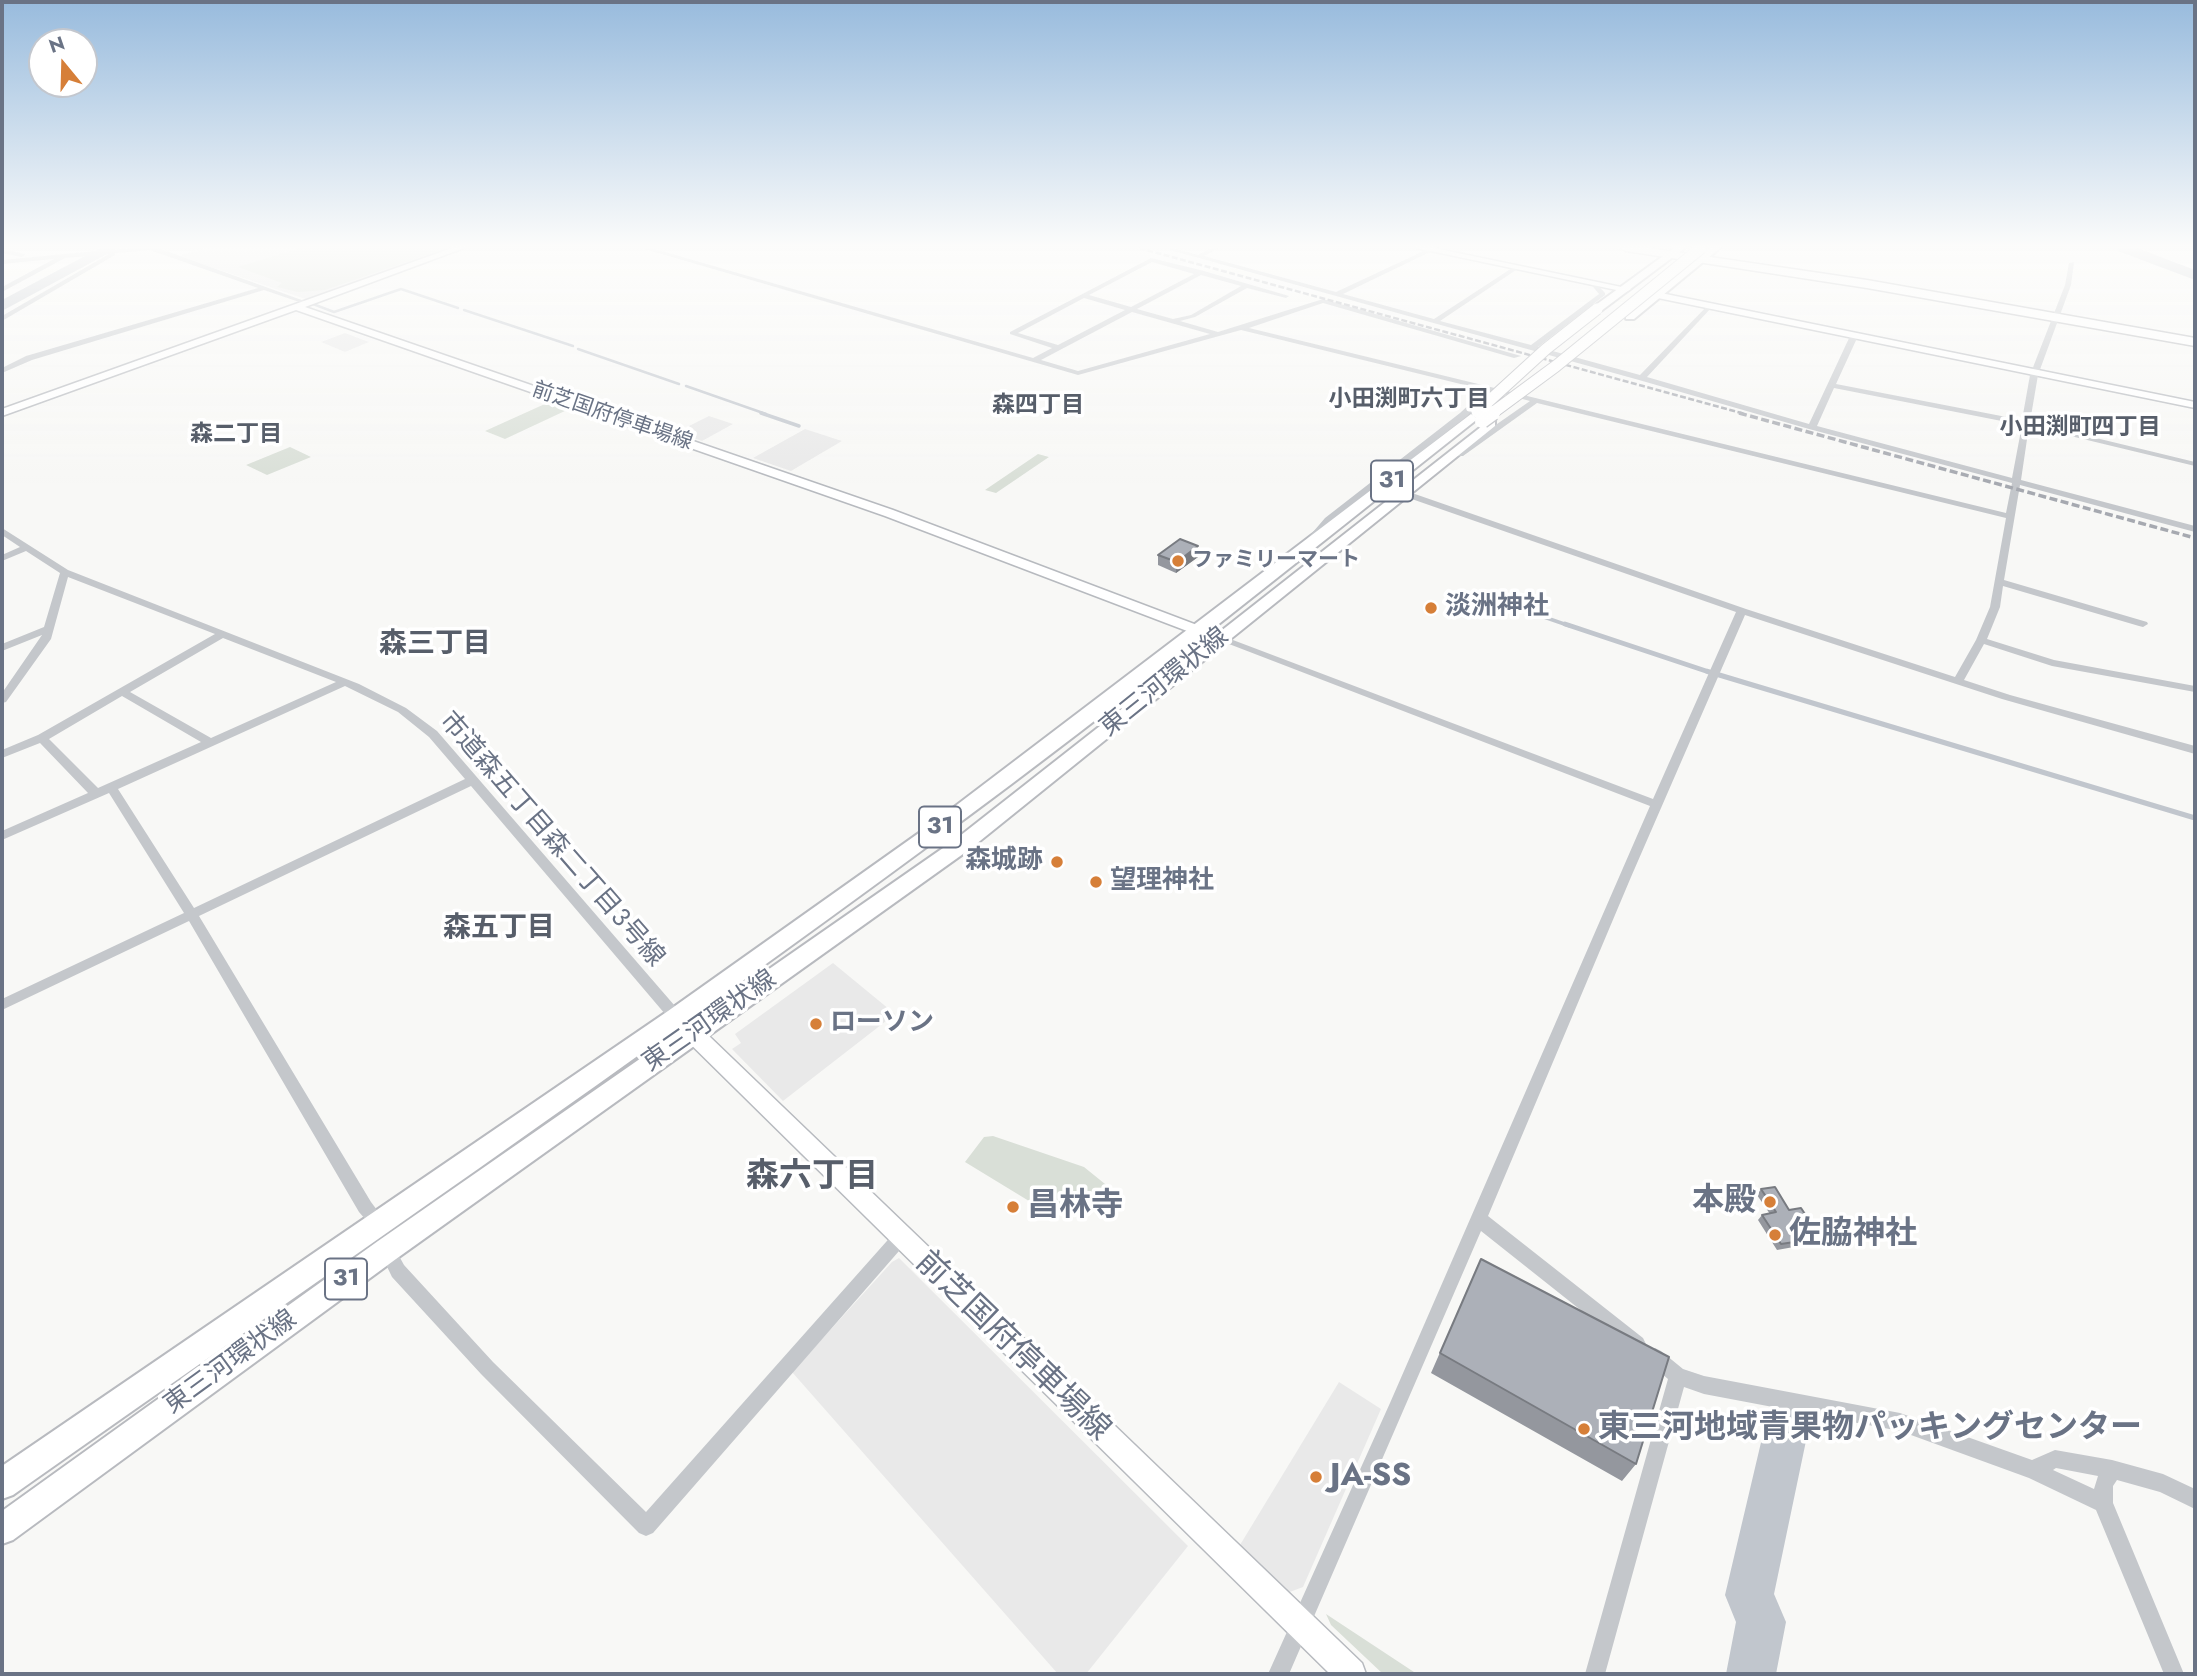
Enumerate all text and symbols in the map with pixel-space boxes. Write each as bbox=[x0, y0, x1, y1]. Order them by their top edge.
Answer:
north arrow bbox=[28, 28, 98, 98]
text: N bbox=[45, 29, 68, 60]
street label: 前芝国府停車場線 bbox=[528, 378, 696, 456]
district label: 小田渕町六丁目 bbox=[1329, 386, 1489, 414]
district label: 森四丁目 bbox=[992, 392, 1084, 420]
district label: 小田渕町四丁目 bbox=[2000, 414, 2160, 442]
district label: 森二丁目 bbox=[190, 421, 282, 449]
road number: 31 bbox=[1371, 460, 1413, 502]
place label: ファミリーマート bbox=[1192, 548, 1360, 574]
marker: ファミリーマート bbox=[1170, 553, 1186, 569]
place label: 淡洲神社 bbox=[1445, 592, 1549, 624]
marker: 淡洲神社 bbox=[1423, 600, 1439, 616]
street label: 東三河環状線 bbox=[1095, 622, 1235, 744]
district label: 森三丁目 bbox=[379, 628, 491, 662]
street label: 市道森五丁目森二丁目３号線 bbox=[432, 706, 670, 974]
road number: 31 bbox=[919, 806, 961, 848]
place label: 森城跡 bbox=[965, 846, 1043, 878]
marker: 森城跡 bbox=[1049, 854, 1065, 870]
place label: 望理神社 bbox=[1110, 866, 1214, 898]
marker: 望理神社 bbox=[1088, 874, 1104, 890]
district label: 森五丁目 bbox=[443, 912, 555, 946]
street label: 東三河環状線 bbox=[637, 964, 783, 1080]
place label: ローソン bbox=[830, 1008, 934, 1040]
marker: ローソン bbox=[808, 1016, 824, 1032]
district label: 森六丁目 bbox=[746, 1158, 878, 1198]
place label: 本殿 bbox=[1692, 1183, 1756, 1221]
place label: 昌林寺 bbox=[1027, 1188, 1123, 1226]
marker: 本殿 bbox=[1762, 1194, 1778, 1210]
marker: 昌林寺 bbox=[1005, 1199, 1021, 1215]
place label: 佐脇神社 bbox=[1789, 1216, 1917, 1254]
marker: 佐脇神社 bbox=[1767, 1227, 1783, 1243]
street label: 前芝国府停車場線 bbox=[907, 1244, 1117, 1450]
road number: 31 bbox=[325, 1259, 367, 1300]
street label: 東三河環状線 bbox=[159, 1305, 303, 1421]
place label: 東三河地域青果物パッキングセンター bbox=[1598, 1410, 2142, 1448]
marker: 東三河地域青果物パッキングセンター bbox=[1576, 1421, 1592, 1437]
place label: JA-SS bbox=[1330, 1458, 1411, 1496]
marker: JA-SS bbox=[1308, 1469, 1324, 1485]

